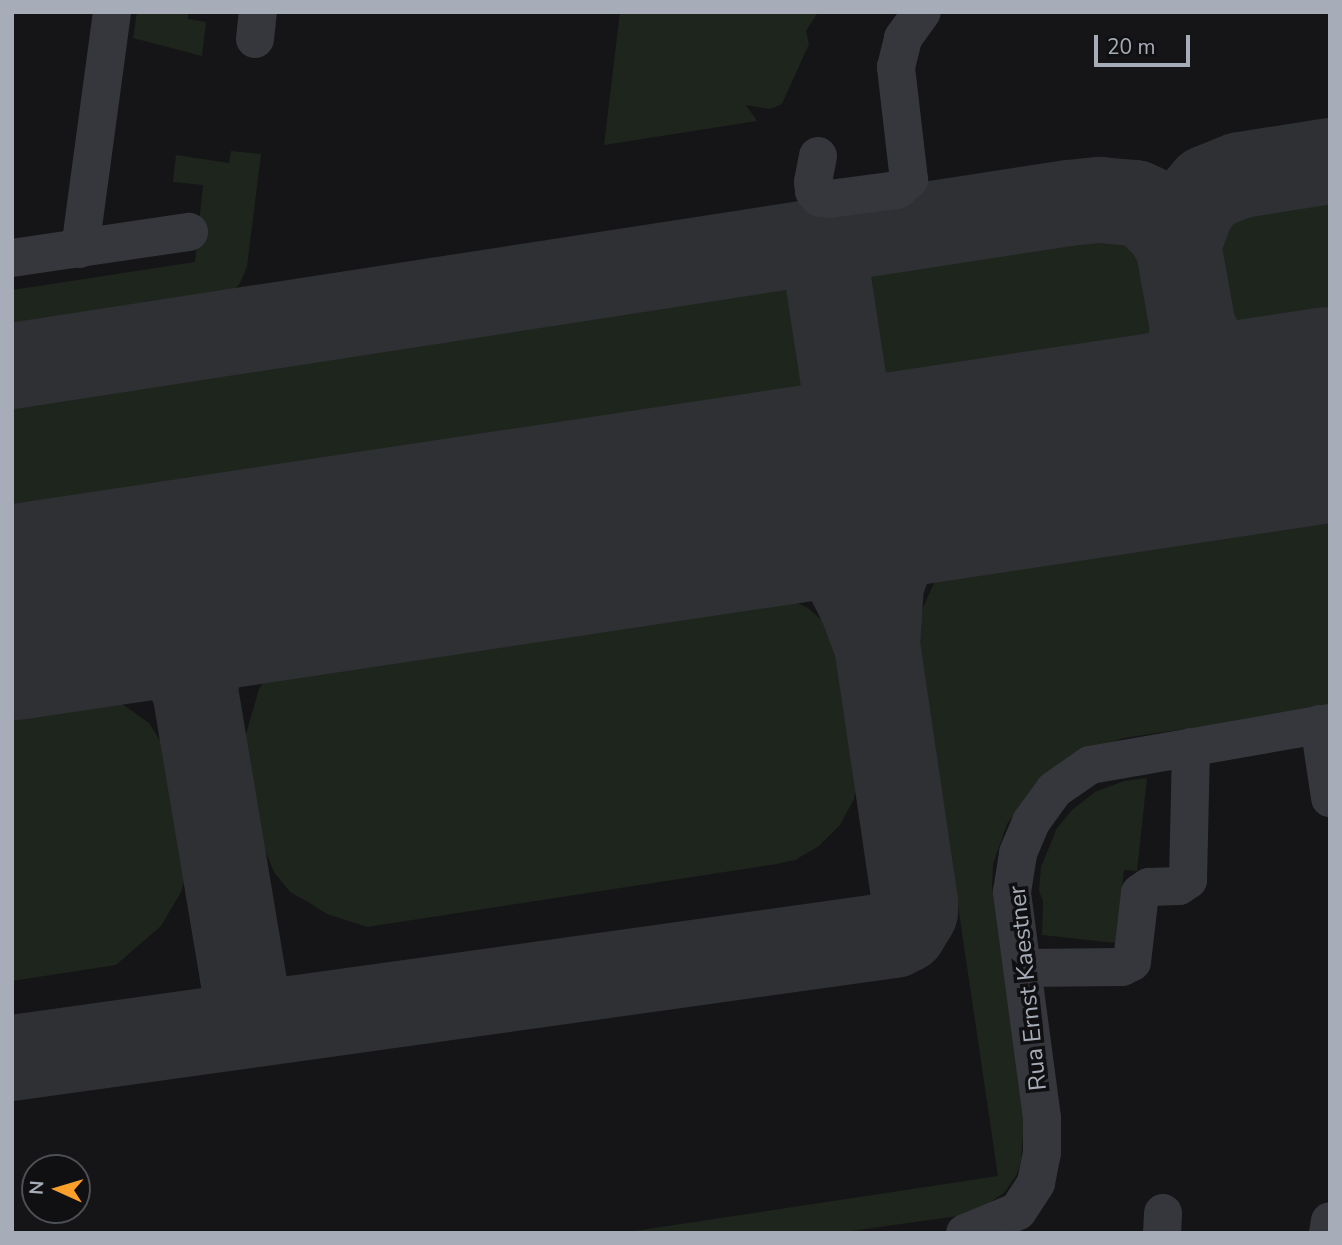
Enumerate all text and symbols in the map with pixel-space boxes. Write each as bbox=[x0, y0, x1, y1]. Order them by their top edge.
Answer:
scale bar bbox=[1097, 21, 1193, 65]
text: 20 m bbox=[1107, 33, 1156, 61]
street label: Rua Ernst Kaestner bbox=[1003, 884, 1053, 1092]
north arrow bbox=[21, 1154, 91, 1224]
text: N bbox=[24, 1180, 51, 1196]

